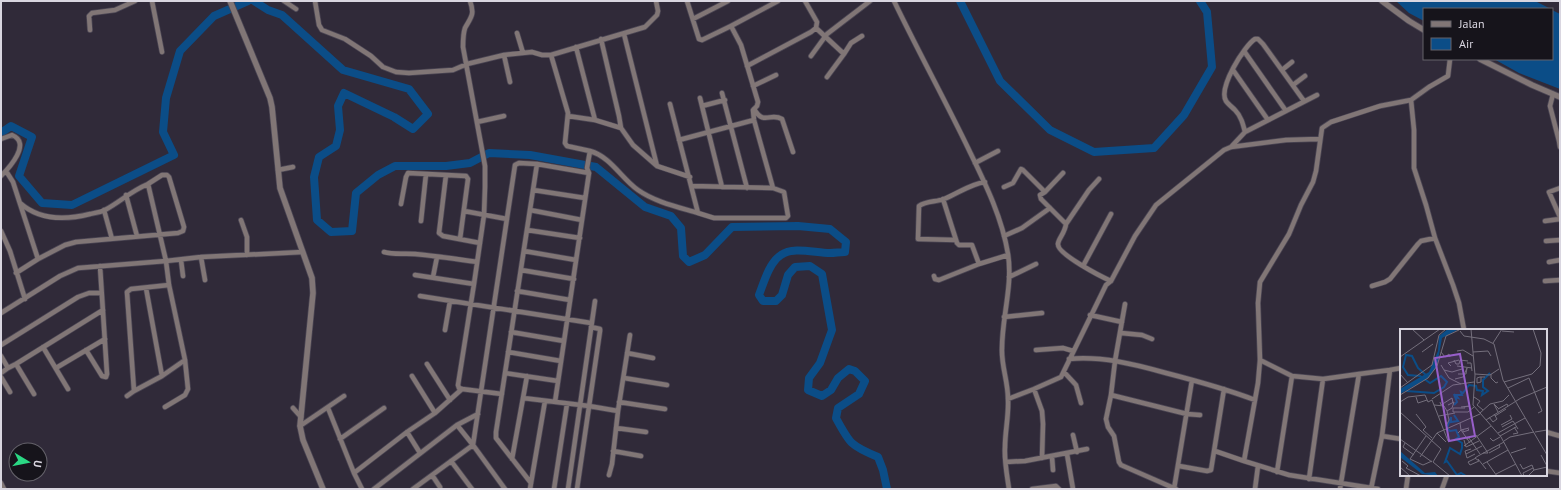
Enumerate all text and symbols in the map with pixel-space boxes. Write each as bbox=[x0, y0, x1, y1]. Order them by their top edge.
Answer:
legend bbox=[1423, 8, 1553, 60]
text: Jalan bbox=[1458, 16, 1484, 31]
text: Air bbox=[1459, 36, 1473, 51]
inset map bbox=[1400, 329, 1547, 476]
north arrow bbox=[8, 442, 48, 482]
text: U bbox=[30, 459, 45, 468]

